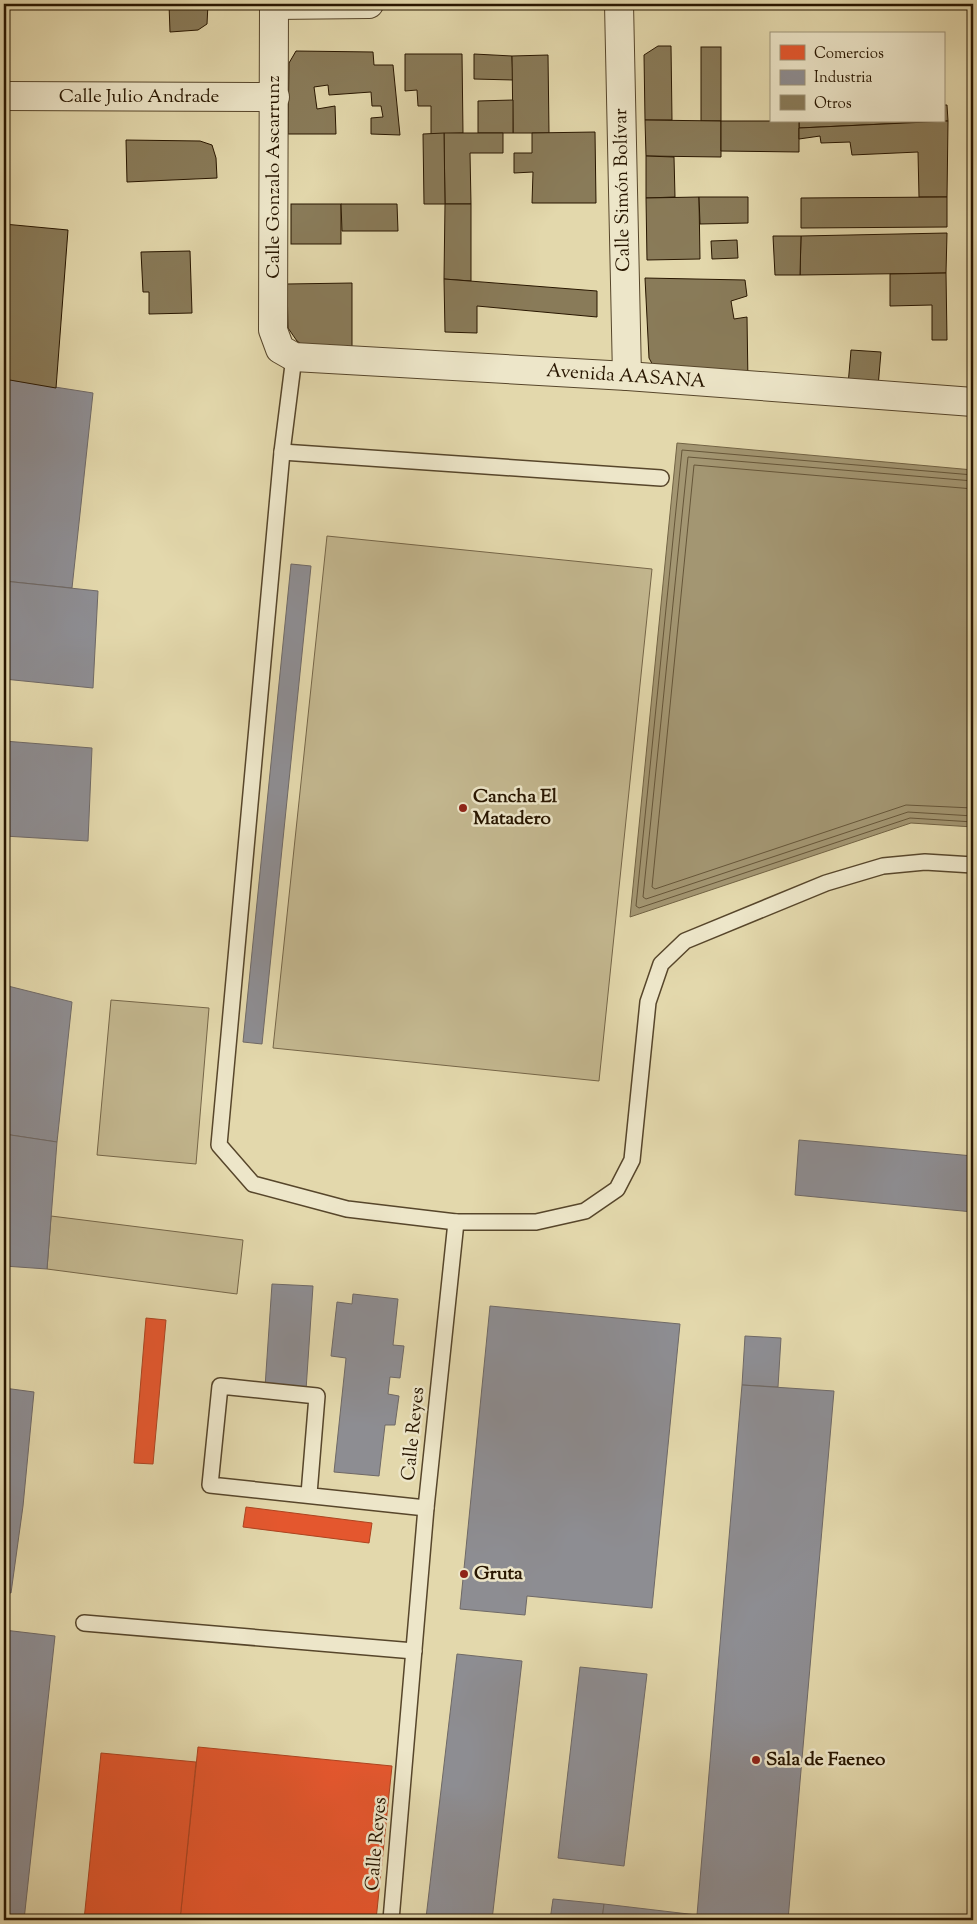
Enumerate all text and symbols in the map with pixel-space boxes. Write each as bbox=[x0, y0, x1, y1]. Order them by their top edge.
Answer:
legend bbox=[770, 32, 944, 122]
text: Comercios bbox=[814, 44, 884, 65]
text: Industria bbox=[814, 68, 873, 89]
street label: Calle Gonzalo Ascarrunz bbox=[261, 75, 288, 279]
street label: Calle Julio Andrade bbox=[59, 84, 219, 111]
text: Otros bbox=[814, 94, 852, 115]
street label: Calle Simón Bolívar bbox=[608, 108, 638, 272]
street label: Avenida AASANA bbox=[545, 358, 707, 396]
place label: Cancha El Matadero bbox=[473, 784, 558, 833]
marker: Cancha El Matadero bbox=[457, 802, 469, 814]
street label: Calle Reyes bbox=[396, 1386, 432, 1482]
place label: Gruta bbox=[474, 1561, 523, 1588]
marker: Gruta bbox=[458, 1568, 470, 1580]
place label: Sala de Faeneo bbox=[766, 1747, 886, 1774]
marker: Sala de Faeneo bbox=[750, 1754, 762, 1766]
street label: Calle Reyes bbox=[359, 1796, 395, 1892]

